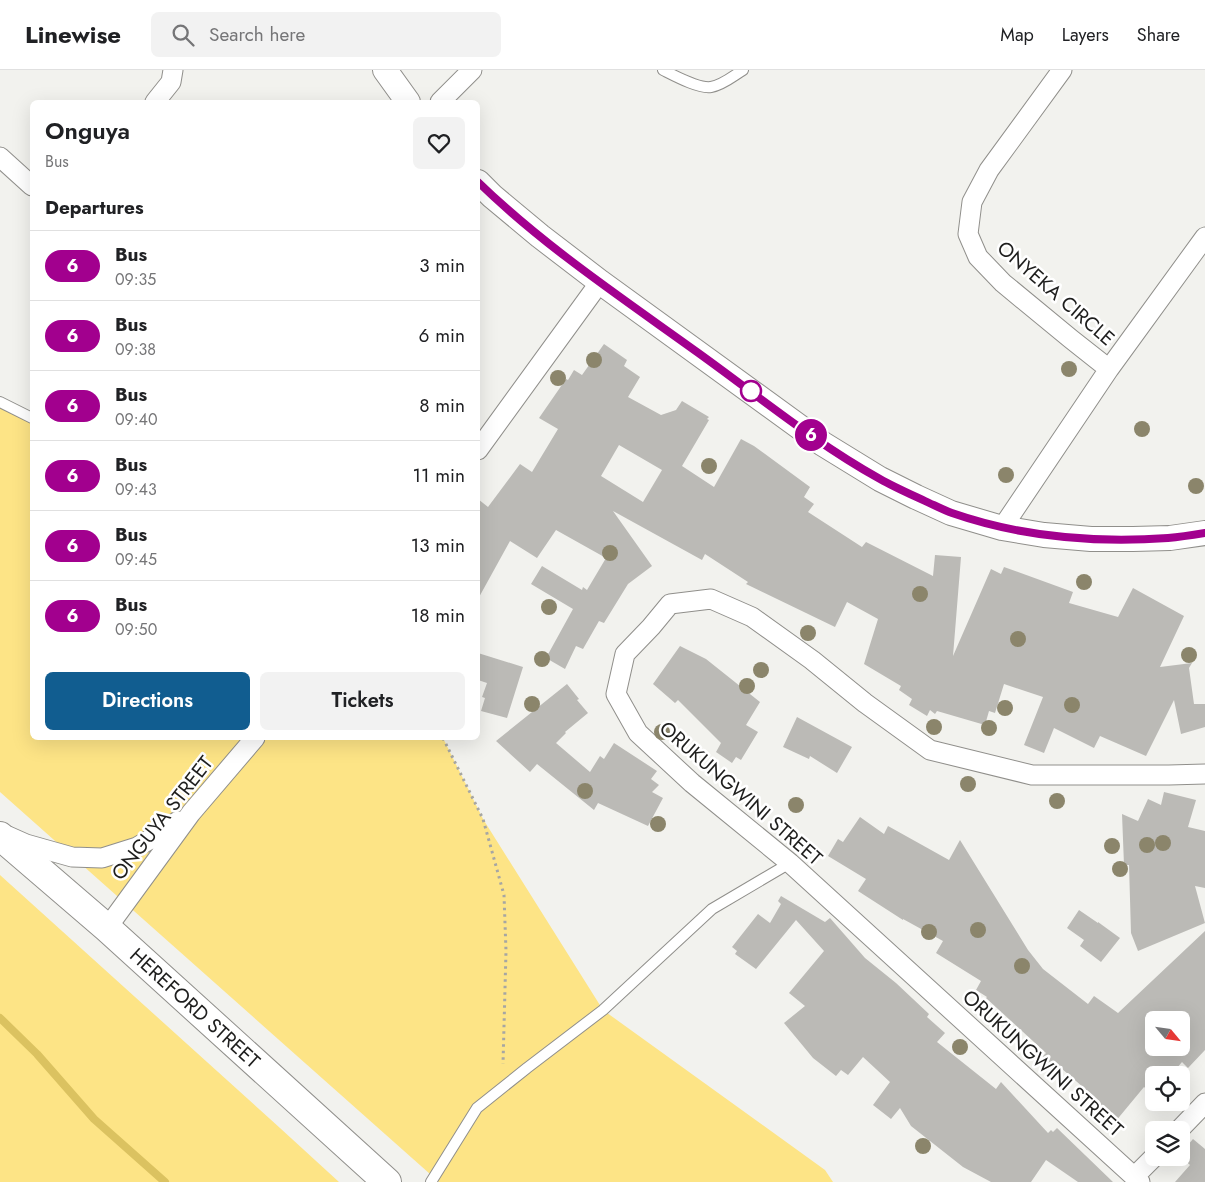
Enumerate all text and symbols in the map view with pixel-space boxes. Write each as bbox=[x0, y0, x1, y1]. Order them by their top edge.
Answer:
search box bbox=[151, 12, 501, 57]
text: Linewise bbox=[25, 17, 121, 52]
icon: search bbox=[169, 21, 197, 49]
text: Search here bbox=[209, 21, 305, 48]
text: Map bbox=[1000, 22, 1034, 48]
text: Layers bbox=[1062, 22, 1109, 48]
text: Share bbox=[1137, 22, 1180, 48]
text: Onguya bbox=[45, 113, 130, 148]
button: heart bbox=[413, 117, 465, 169]
text: Bus bbox=[45, 150, 69, 173]
text: Departures bbox=[45, 194, 144, 221]
street label: ONYEKA CIRCLE bbox=[990, 234, 1121, 353]
text: Bus bbox=[115, 241, 147, 268]
text: 3 min bbox=[419, 252, 465, 279]
text: 6 bbox=[66, 253, 79, 279]
text: 09:35 bbox=[115, 268, 156, 291]
text: Bus bbox=[115, 311, 147, 338]
text: 6 min bbox=[419, 322, 465, 349]
text: 6 bbox=[66, 323, 79, 349]
text: 09:38 bbox=[115, 338, 156, 361]
unlabelled marker bbox=[740, 380, 762, 402]
text: Bus bbox=[115, 381, 147, 408]
text: 8 min bbox=[419, 392, 465, 419]
text: 6 bbox=[66, 393, 79, 419]
text: 09:40 bbox=[115, 408, 158, 431]
line badge: 6 bbox=[795, 419, 827, 451]
text: 6 bbox=[805, 422, 817, 448]
text: Bus bbox=[115, 451, 147, 478]
text: 11 min bbox=[412, 462, 465, 489]
text: 6 bbox=[66, 463, 79, 489]
text: 09:43 bbox=[115, 478, 157, 501]
text: Bus bbox=[115, 521, 147, 548]
text: 13 min bbox=[411, 532, 465, 559]
text: 6 bbox=[66, 533, 79, 559]
text: 09:45 bbox=[115, 548, 157, 571]
text: Bus bbox=[115, 591, 147, 618]
text: 18 min bbox=[411, 602, 465, 629]
text: 6 bbox=[66, 603, 79, 629]
text: 09:50 bbox=[115, 618, 157, 641]
button: Directions bbox=[45, 672, 250, 730]
button: Tickets bbox=[260, 672, 465, 730]
street label: ORUKUNGWINI STREET bbox=[653, 714, 829, 873]
street label: ONGUYA STREET bbox=[105, 750, 221, 887]
street label: HEREFORD STREET bbox=[123, 941, 267, 1076]
street label: ORUKUNGWINI STREET bbox=[956, 983, 1130, 1144]
north arrow bbox=[1145, 1011, 1190, 1056]
map controls bbox=[1145, 1011, 1190, 1166]
button: locate bbox=[1145, 1066, 1190, 1111]
button: layers bbox=[1145, 1121, 1190, 1166]

